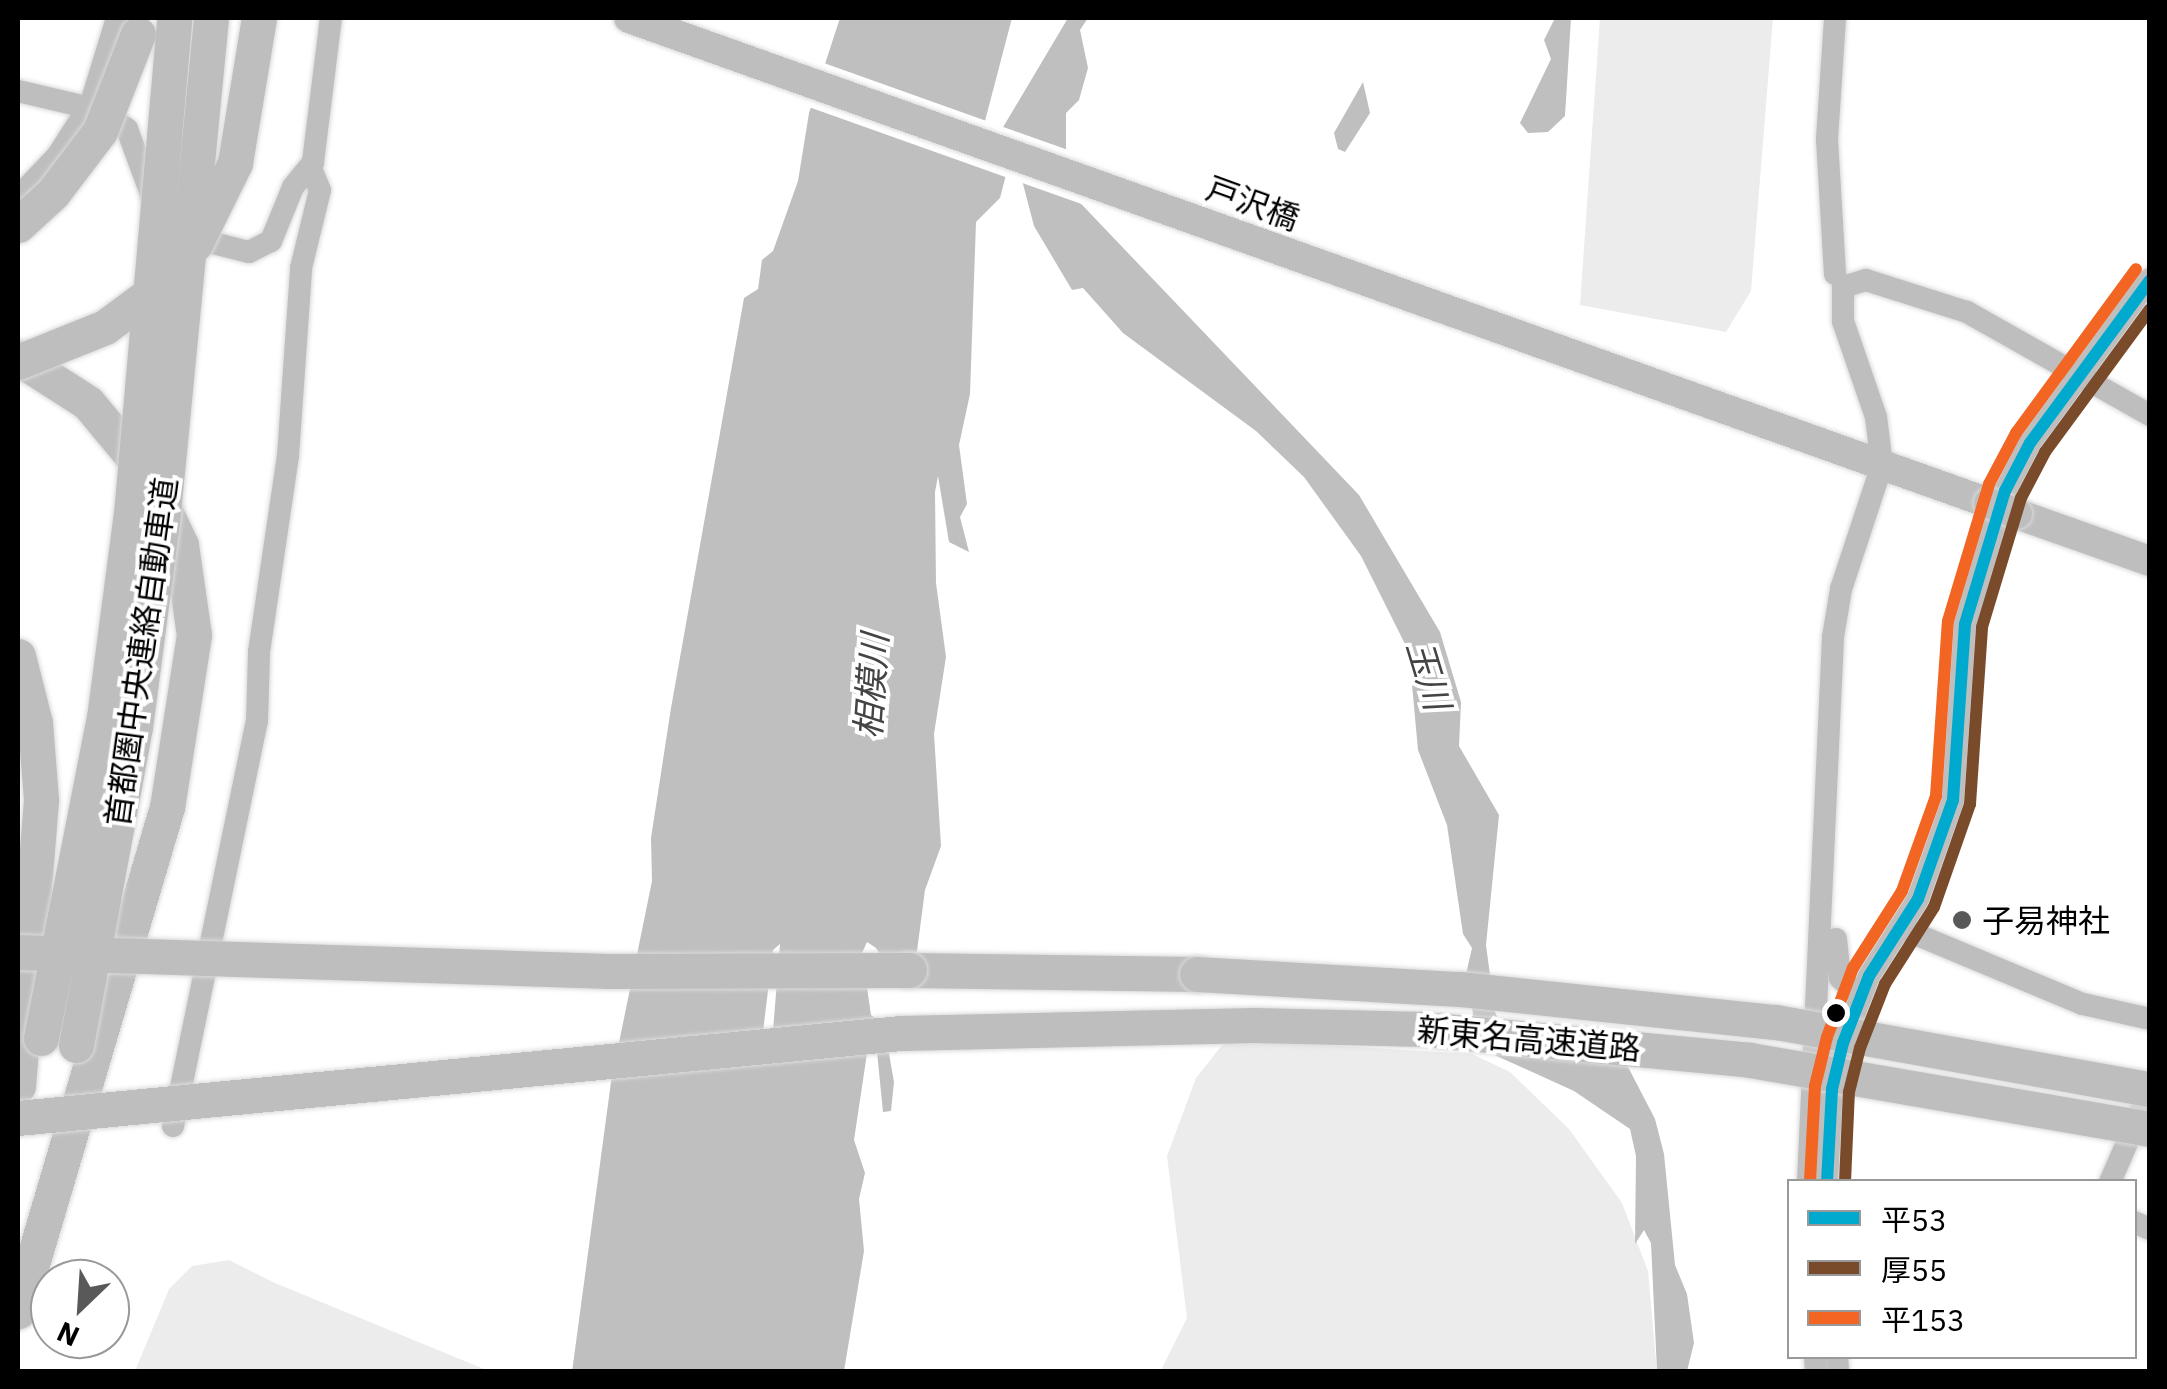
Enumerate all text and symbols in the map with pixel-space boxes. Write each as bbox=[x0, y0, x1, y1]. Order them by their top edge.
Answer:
street label: 戸沢橋 bbox=[1201, 169, 1305, 237]
street label: 首都圏中央連絡自動車道 bbox=[97, 475, 185, 829]
water label: 相模川 bbox=[846, 632, 896, 740]
water label: 玉川 bbox=[1399, 635, 1459, 715]
place label: 子易神社 bbox=[1982, 901, 2110, 939]
marker: 子易神社 bbox=[1951, 909, 1973, 931]
unlabelled marker bbox=[1826, 1003, 1846, 1023]
street label: 新東名高速道路 bbox=[1416, 1010, 1642, 1068]
legend bbox=[1787, 1179, 2137, 1359]
text: 平53 bbox=[1881, 1200, 1947, 1239]
text: 厚55 bbox=[1881, 1250, 1947, 1289]
north arrow bbox=[30, 1259, 130, 1359]
text: 平153 bbox=[1881, 1300, 1965, 1339]
text: N bbox=[51, 1314, 85, 1356]

